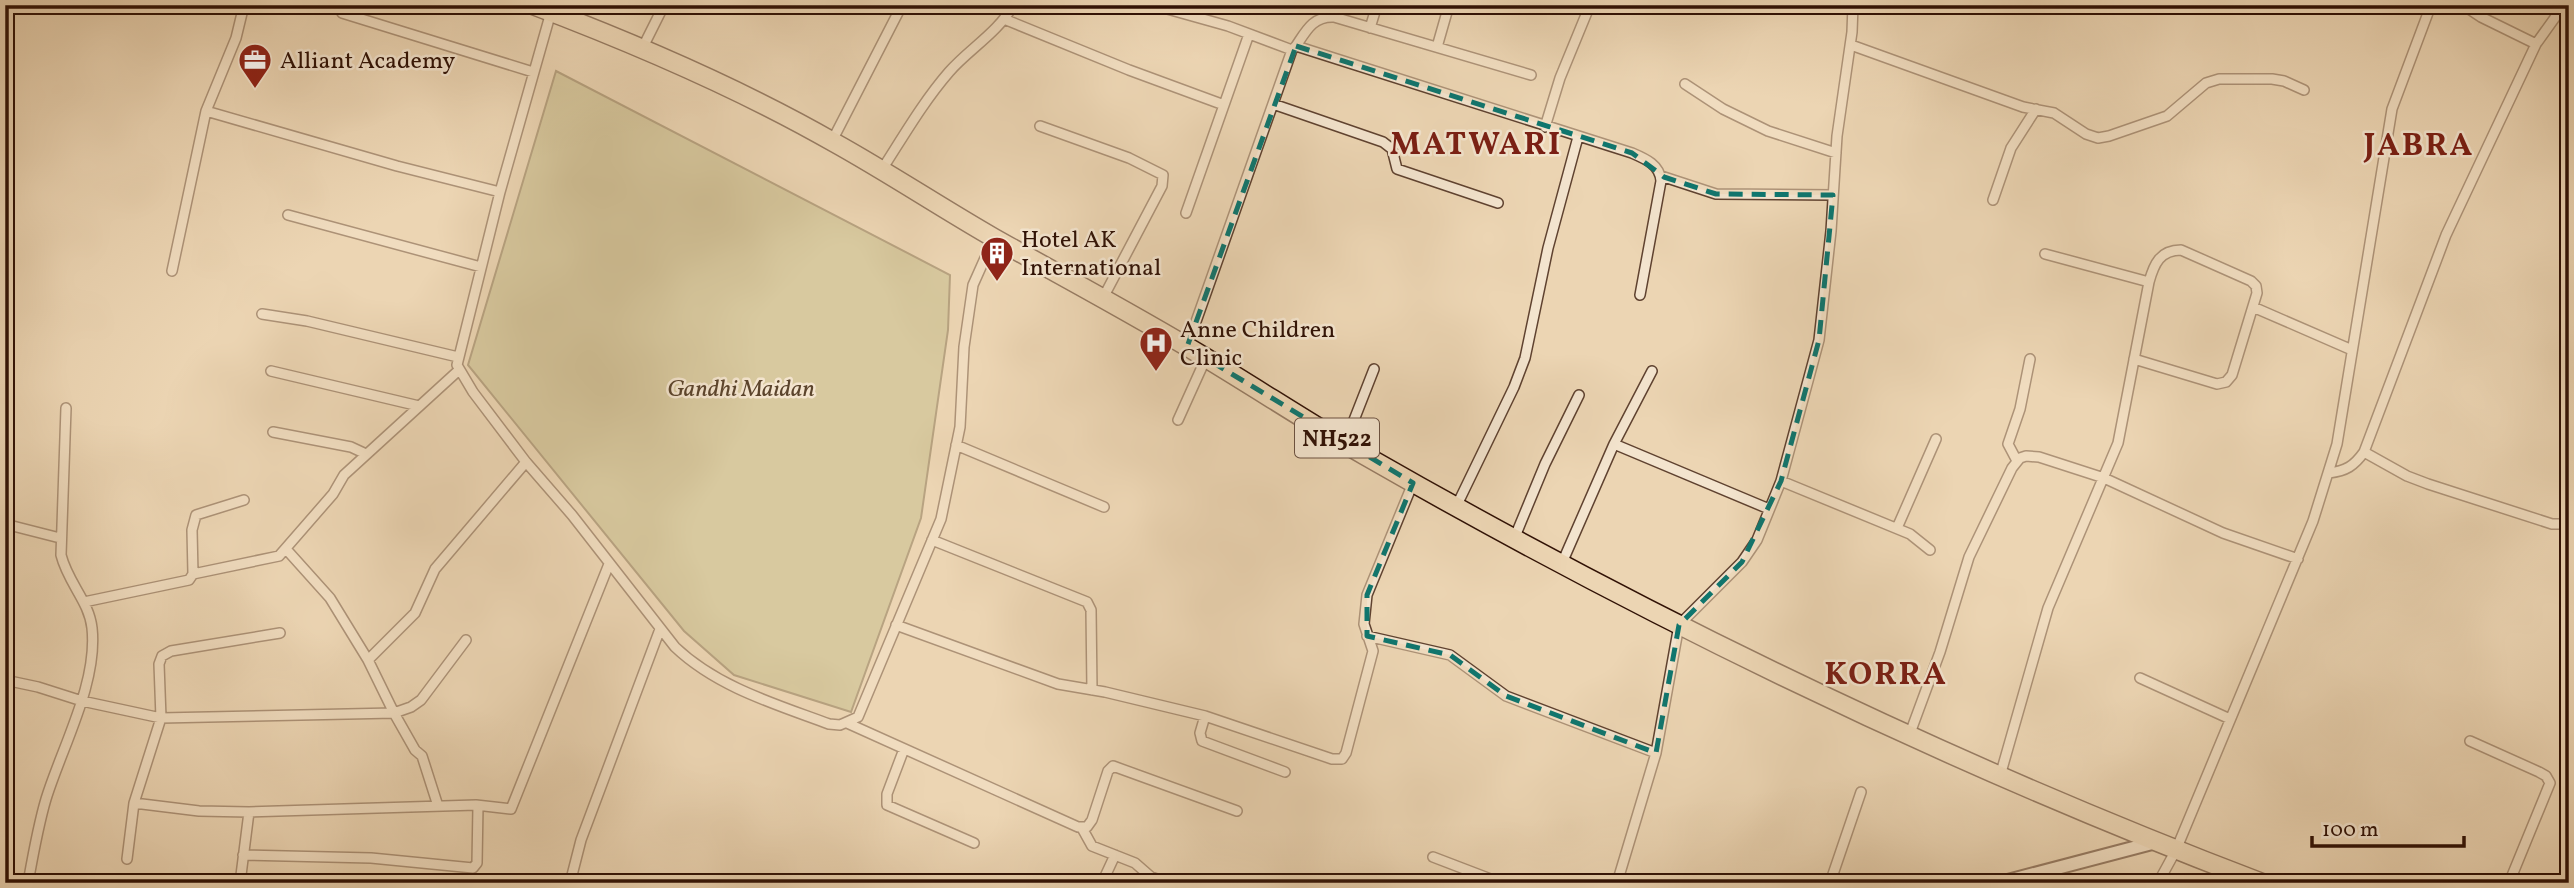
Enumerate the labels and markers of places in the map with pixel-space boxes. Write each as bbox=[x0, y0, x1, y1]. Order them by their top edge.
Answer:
office icon: Alliant Academy bbox=[236, 41, 274, 90]
place label: Alliant Academy bbox=[280, 45, 455, 79]
place label: Hotel AK International bbox=[1021, 224, 1161, 286]
building icon: Hotel AK International bbox=[978, 234, 1016, 283]
place label: Anne Children Clinic bbox=[1180, 314, 1335, 376]
hospital icon: Anne Children Clinic bbox=[1137, 324, 1175, 373]

